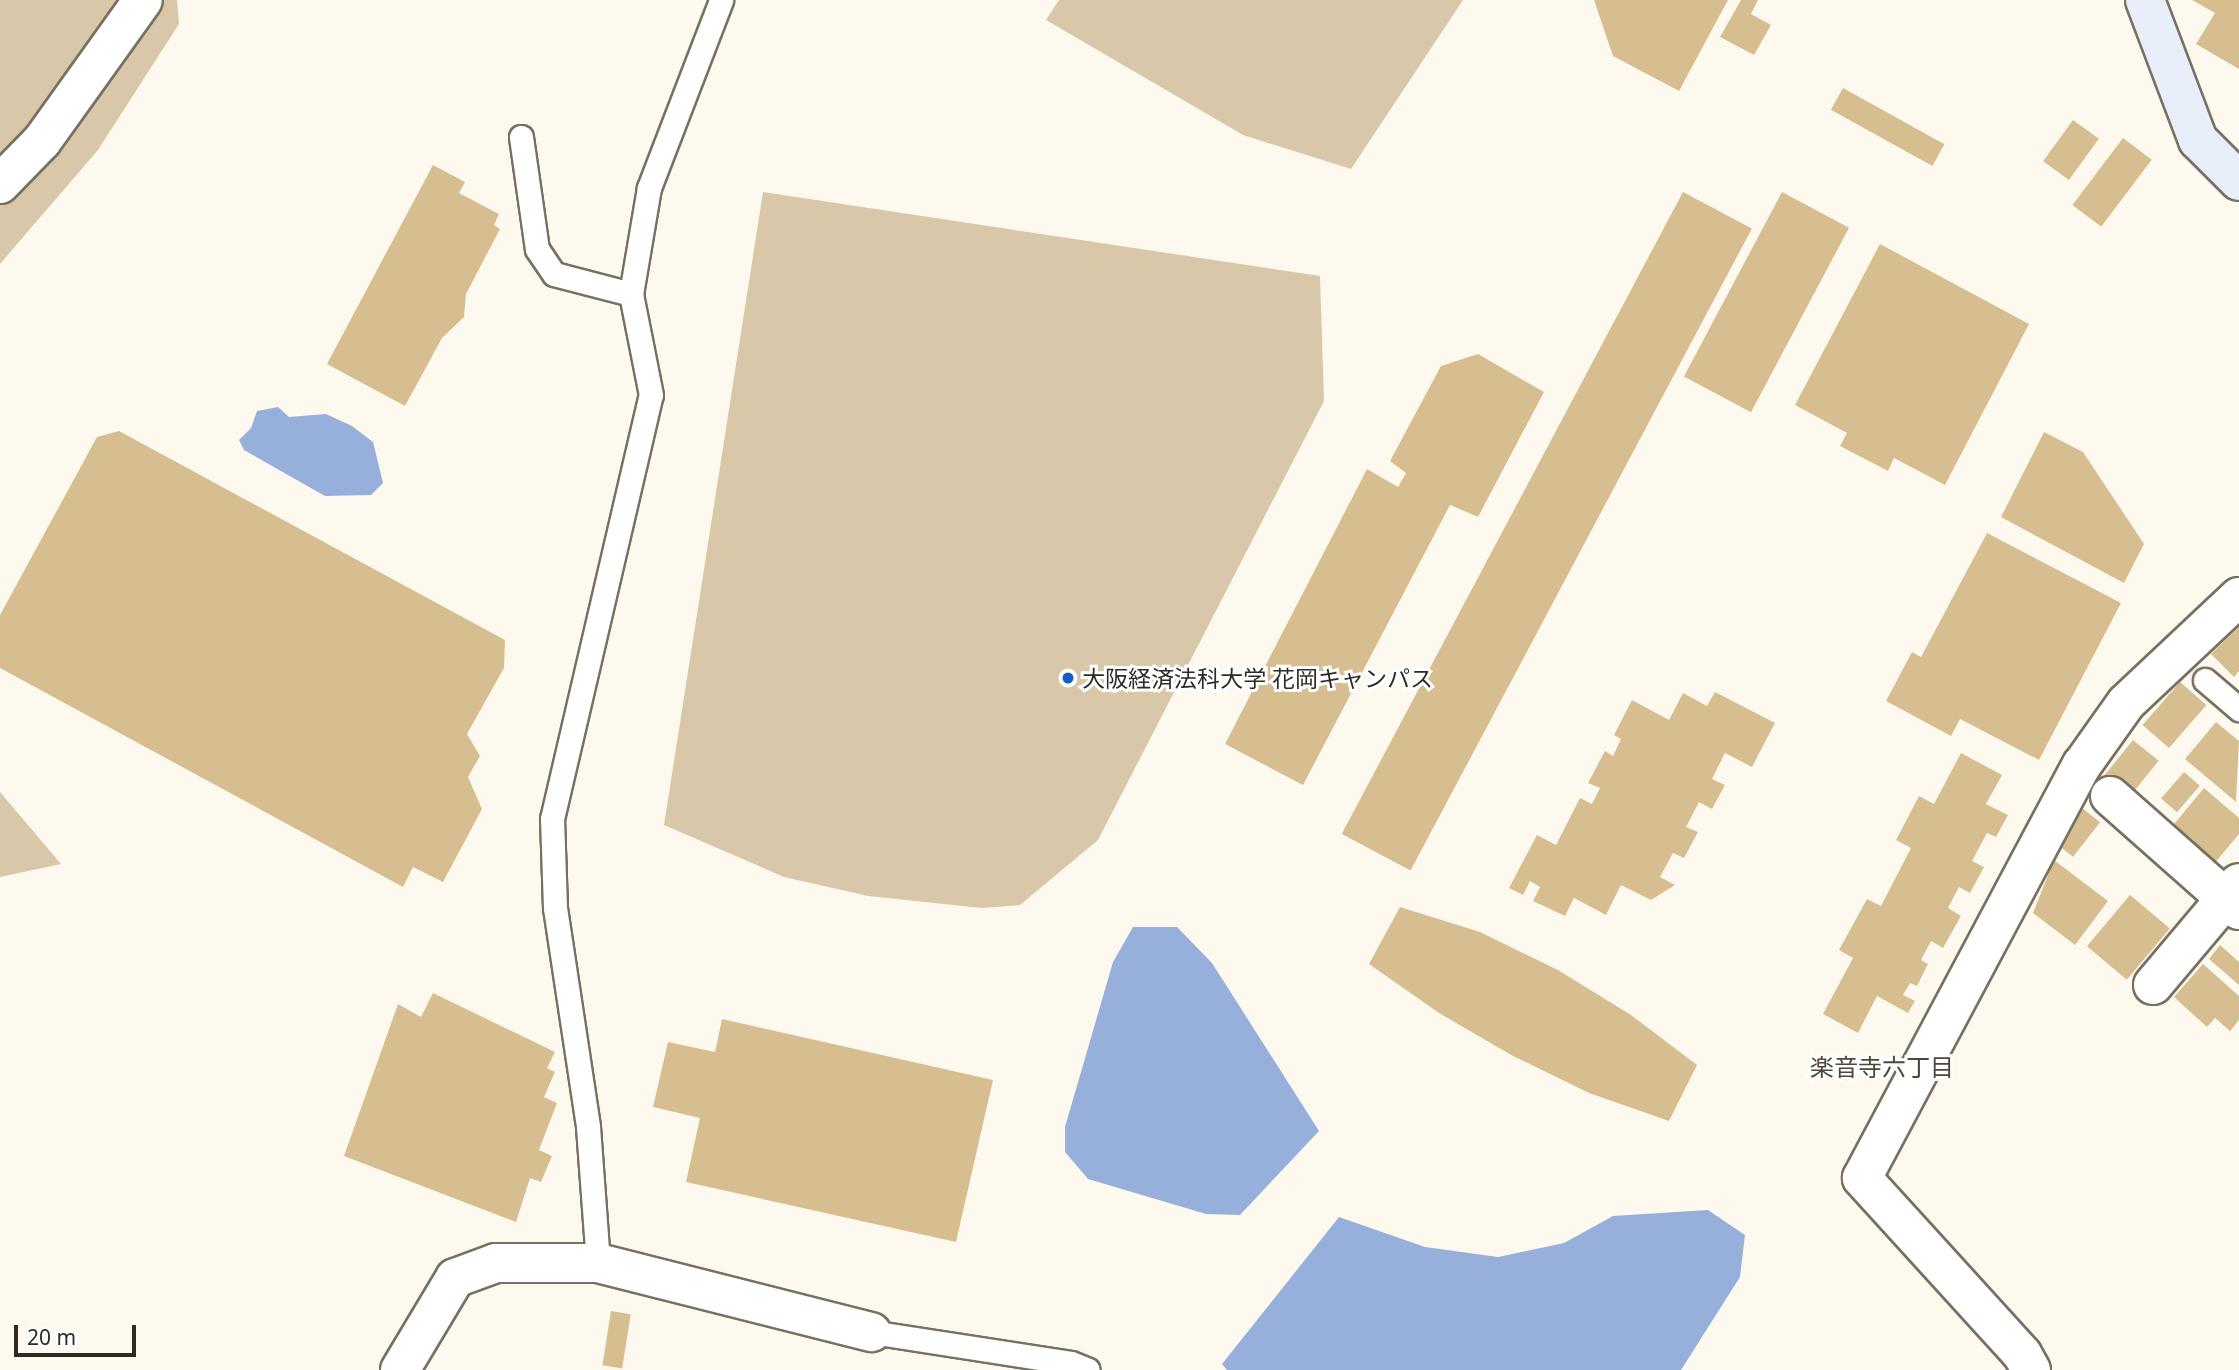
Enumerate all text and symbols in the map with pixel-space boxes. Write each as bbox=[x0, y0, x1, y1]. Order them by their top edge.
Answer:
place label: 大阪経済法科大学 花岡キャンパス bbox=[1082, 664, 1433, 692]
marker: 大阪経済法科大学 花岡キャンパス bbox=[1060, 670, 1076, 686]
district label: 楽音寺六丁目 bbox=[1810, 1053, 1954, 1081]
scale bar bbox=[18, 1310, 140, 1354]
text: 20 m bbox=[27, 1323, 76, 1351]

